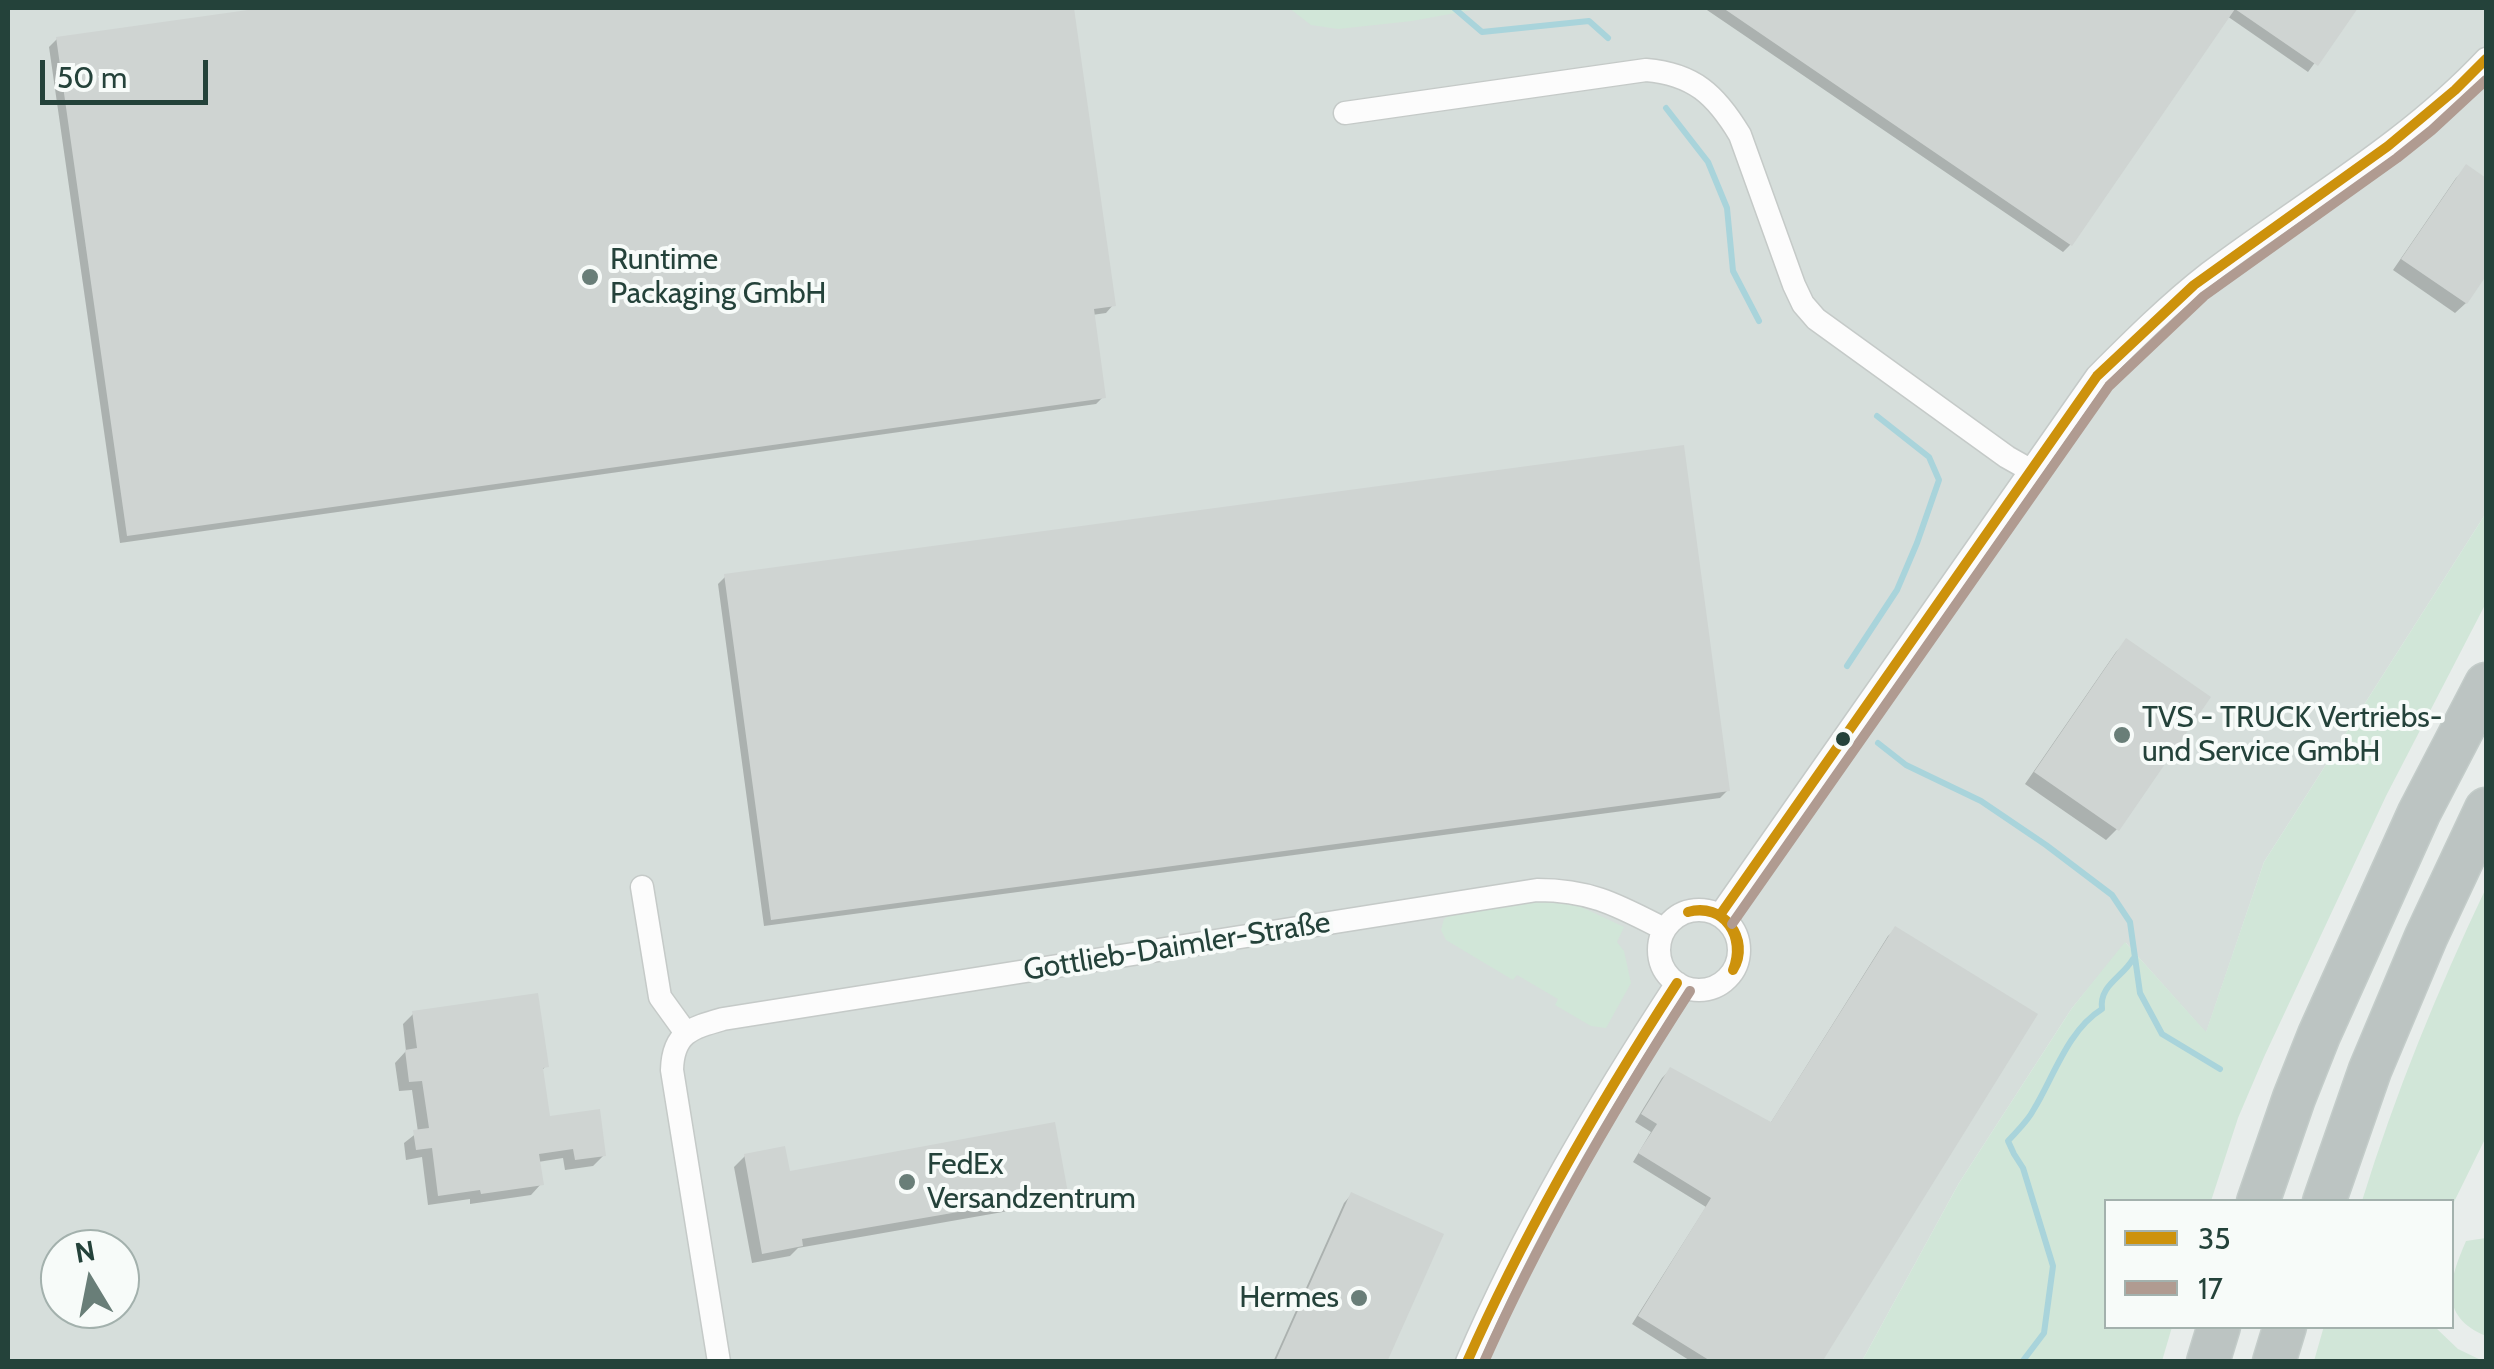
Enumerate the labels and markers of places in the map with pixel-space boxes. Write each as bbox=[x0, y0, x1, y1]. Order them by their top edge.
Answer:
place label: Runtime Packaging GmbH bbox=[610, 242, 826, 312]
marker: Runtime Packaging GmbH bbox=[579, 266, 601, 288]
place label: TVS - TRUCK Vertriebs- und Service GmbH bbox=[2142, 700, 2442, 770]
marker: TVS - TRUCK Vertriebs- und Service GmbH bbox=[2111, 724, 2133, 746]
unlabelled marker bbox=[1833, 729, 1853, 749]
place label: FedEx Versandzentrum bbox=[927, 1147, 1136, 1218]
marker: FedEx Versandzentrum bbox=[896, 1171, 918, 1193]
place label: Hermes bbox=[1239, 1280, 1339, 1316]
marker: Hermes bbox=[1348, 1287, 1370, 1309]

